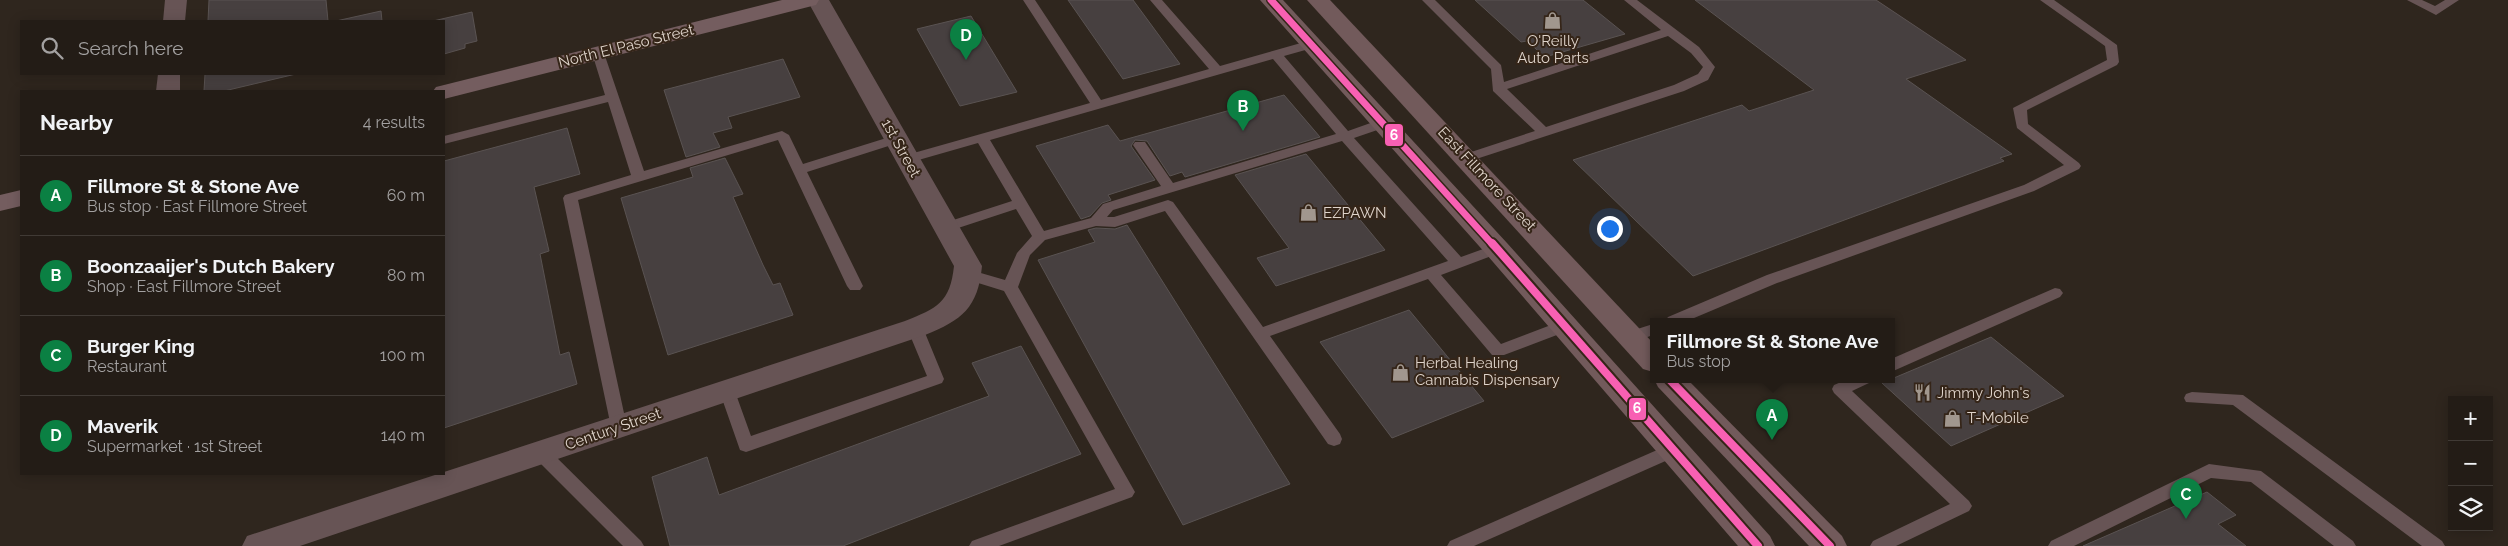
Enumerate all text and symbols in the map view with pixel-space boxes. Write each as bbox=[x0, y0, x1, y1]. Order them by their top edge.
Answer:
shop icon: O'Reilly Auto Parts bbox=[1543, 10, 1563, 30]
pin: D bbox=[950, 19, 982, 60]
search box bbox=[20, 20, 445, 75]
street label: North El Paso Street bbox=[556, 20, 696, 72]
place label: O'Reilly Auto Parts bbox=[1517, 32, 1589, 67]
icon: search bbox=[38, 34, 66, 62]
text: Search here bbox=[78, 37, 184, 59]
pin: B bbox=[1227, 90, 1259, 131]
text: Nearby bbox=[40, 110, 113, 135]
text: 4 results bbox=[363, 113, 425, 132]
street label: 1st Street bbox=[878, 116, 924, 180]
line badge: 6 bbox=[1384, 123, 1404, 147]
street label: East Fillmore Street bbox=[1434, 123, 1540, 235]
text: 6 bbox=[1390, 127, 1398, 143]
text: Fillmore St & Stone Ave bbox=[87, 175, 299, 197]
text: A bbox=[51, 186, 61, 205]
text: 60 m bbox=[387, 186, 425, 205]
text: Bus stop · East Fillmore Street bbox=[87, 197, 307, 216]
shop icon: EZPAWN bbox=[1299, 203, 1319, 223]
place label: EZPAWN bbox=[1323, 204, 1387, 222]
your location bbox=[1597, 216, 1623, 242]
text: Boonzaaijer's Dutch Bakery bbox=[87, 255, 335, 277]
text: B bbox=[51, 266, 61, 285]
text: 80 m bbox=[387, 266, 425, 285]
text: Shop · East Fillmore Street bbox=[87, 277, 281, 296]
popup bbox=[1650, 318, 1895, 383]
text: Fillmore St & Stone Ave bbox=[1666, 330, 1879, 352]
text: Burger King bbox=[87, 335, 195, 357]
text: C bbox=[51, 346, 61, 365]
text: 100 m bbox=[380, 346, 425, 365]
text: Bus stop bbox=[1666, 352, 1731, 371]
place label: Herbal Healing Cannabis Dispensary bbox=[1415, 354, 1560, 389]
text: Restaurant bbox=[87, 357, 167, 376]
shop icon: Herbal Healing Cannabis Dispensary bbox=[1391, 362, 1411, 382]
restaurant icon: Jimmy John's bbox=[1913, 383, 1933, 403]
place label: Jimmy John's bbox=[1937, 384, 2029, 402]
map controls bbox=[2448, 396, 2493, 531]
button: + bbox=[2448, 396, 2493, 441]
line badge: 6 bbox=[1628, 397, 1647, 421]
pin: A bbox=[1756, 399, 1788, 440]
text: 6 bbox=[1633, 400, 1641, 416]
street label: Century Street bbox=[563, 404, 663, 454]
shop icon: T-Mobile bbox=[1943, 408, 1963, 428]
place label: T-Mobile bbox=[1967, 409, 2029, 427]
text: Maverik bbox=[87, 415, 158, 437]
text: D bbox=[50, 426, 62, 445]
text: 140 m bbox=[381, 426, 425, 445]
text: Supermarket · 1st Street bbox=[87, 437, 262, 456]
button: − bbox=[2448, 441, 2493, 486]
pin: C bbox=[2170, 478, 2202, 519]
button: layers bbox=[2448, 486, 2493, 531]

